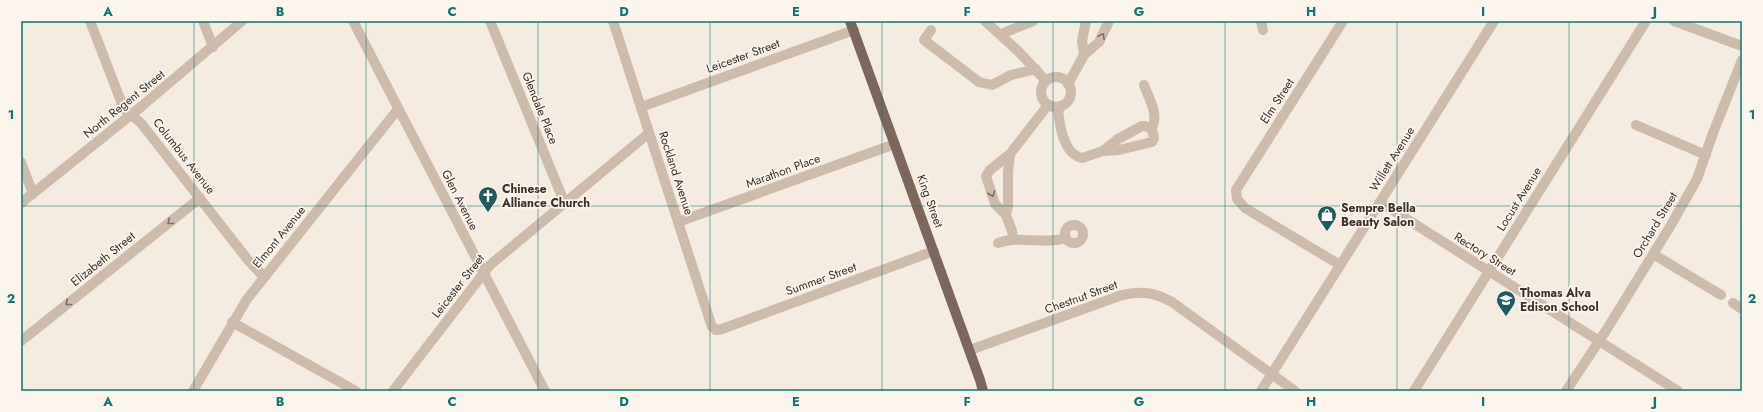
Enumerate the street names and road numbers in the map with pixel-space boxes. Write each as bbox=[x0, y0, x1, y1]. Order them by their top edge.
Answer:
street label: Leicester Street bbox=[704, 34, 782, 78]
street label: North Regent Street bbox=[79, 65, 169, 142]
street label: Glendale Place bbox=[517, 69, 563, 147]
street label: Elm Street bbox=[1256, 75, 1298, 127]
street label: Columbus Avenue bbox=[149, 114, 219, 198]
street label: Willett Avenue bbox=[1365, 123, 1419, 195]
street label: Rockland Avenue bbox=[654, 129, 698, 217]
street label: Marathon Place bbox=[743, 149, 823, 193]
street label: Locust Avenue bbox=[1492, 163, 1546, 235]
street label: Glen Avenue bbox=[437, 167, 483, 233]
street label: King Street bbox=[912, 172, 948, 230]
street label: Orchard Street bbox=[1628, 188, 1682, 262]
street label: Elmont Avenue bbox=[248, 202, 310, 272]
street label: Elizabeth Street bbox=[67, 227, 139, 291]
street label: Rectory Street bbox=[1451, 228, 1520, 280]
street label: Leicester Street bbox=[427, 250, 489, 322]
street label: Summer Street bbox=[783, 258, 859, 300]
street label: Chestnut Street bbox=[1042, 275, 1120, 318]

